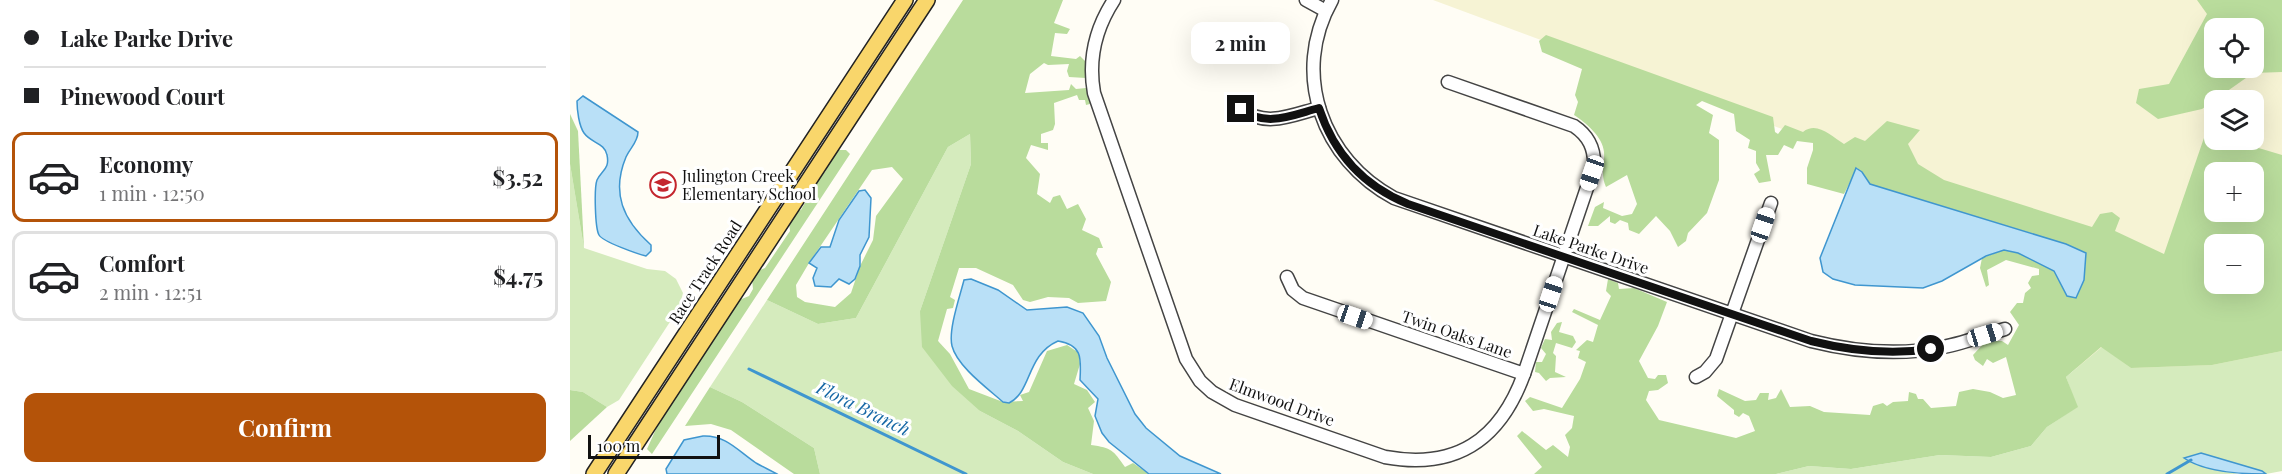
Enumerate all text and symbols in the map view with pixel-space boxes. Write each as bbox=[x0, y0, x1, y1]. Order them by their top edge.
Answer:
map controls bbox=[2204, 18, 2264, 294]
button: locate bbox=[2204, 18, 2264, 78]
callout: 2 min bbox=[1192, 22, 1290, 64]
text: Lake Parke Drive bbox=[60, 23, 233, 53]
text: 2 min bbox=[1215, 29, 1266, 56]
text: Pinewood Court bbox=[60, 81, 225, 111]
button: layers bbox=[2204, 90, 2264, 150]
route end bbox=[1227, 95, 1254, 122]
text: Economy bbox=[99, 149, 193, 179]
icon: car bbox=[27, 150, 81, 204]
car bbox=[1578, 153, 1606, 193]
text: $3.52 bbox=[492, 162, 543, 192]
button: + bbox=[2204, 162, 2264, 222]
place label: Julington Creek Elementary School bbox=[681, 165, 817, 204]
school or university icon: Julington Creek Elementary School bbox=[648, 170, 678, 200]
text: 1 min · 12:50 bbox=[99, 179, 205, 206]
car bbox=[1749, 205, 1777, 245]
street label: Race Track Road bbox=[663, 216, 746, 328]
street label: Lake Parke Drive bbox=[1530, 219, 1652, 278]
button: − bbox=[2204, 234, 2264, 294]
text: Comfort bbox=[99, 248, 185, 278]
icon: car bbox=[27, 249, 81, 303]
text: $4.75 bbox=[493, 261, 543, 291]
car bbox=[1537, 274, 1565, 314]
text: 2 min · 12:51 bbox=[99, 278, 202, 305]
car bbox=[1335, 303, 1375, 331]
street label: Twin Oaks Lane bbox=[1399, 305, 1515, 362]
car bbox=[1965, 321, 2005, 349]
route start bbox=[1917, 335, 1944, 362]
street label: Elmwood Drive bbox=[1227, 373, 1338, 430]
water label: Flora Branch bbox=[812, 375, 914, 441]
button: Confirm bbox=[24, 393, 546, 462]
scale bar bbox=[588, 432, 720, 460]
text: 100 m bbox=[597, 435, 640, 456]

